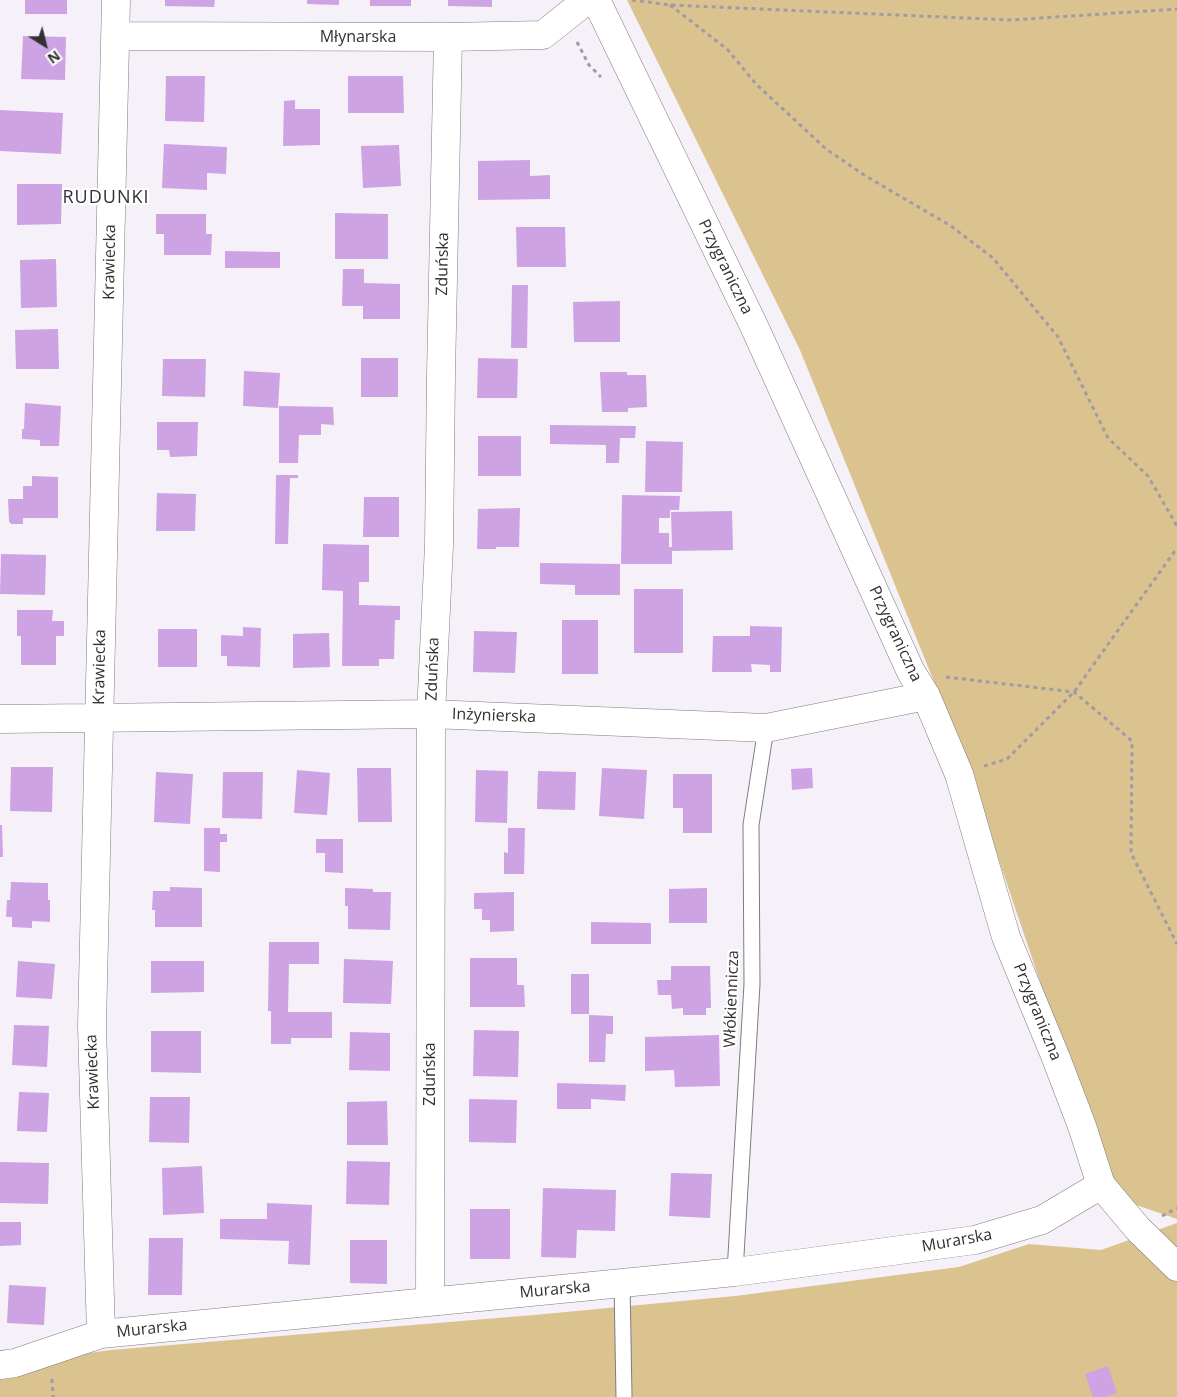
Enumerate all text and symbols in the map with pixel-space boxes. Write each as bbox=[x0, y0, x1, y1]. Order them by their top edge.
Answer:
north arrow bbox=[20, 20, 70, 70]
street label: Młynarska bbox=[320, 27, 396, 47]
text: N bbox=[44, 47, 64, 69]
district label: RUDUNKI bbox=[62, 187, 150, 209]
street label: Przygraniczna bbox=[694, 216, 756, 318]
street label: Krawiecka bbox=[100, 224, 120, 300]
street label: Zduńska bbox=[433, 232, 453, 296]
street label: Przygraniczna bbox=[864, 583, 926, 685]
street label: Krawiecka bbox=[90, 629, 110, 705]
street label: Zduńska bbox=[422, 637, 444, 701]
street label: Inżynierska bbox=[452, 705, 536, 727]
street label: Włókiennicza bbox=[721, 950, 743, 1048]
street label: Przygraniczna bbox=[1009, 960, 1065, 1064]
street label: Krawiecka bbox=[82, 1034, 104, 1110]
street label: Zduńska bbox=[420, 1042, 440, 1106]
street label: Murarska bbox=[920, 1225, 994, 1257]
street label: Murarska bbox=[519, 1277, 591, 1303]
street label: Murarska bbox=[116, 1316, 188, 1342]

